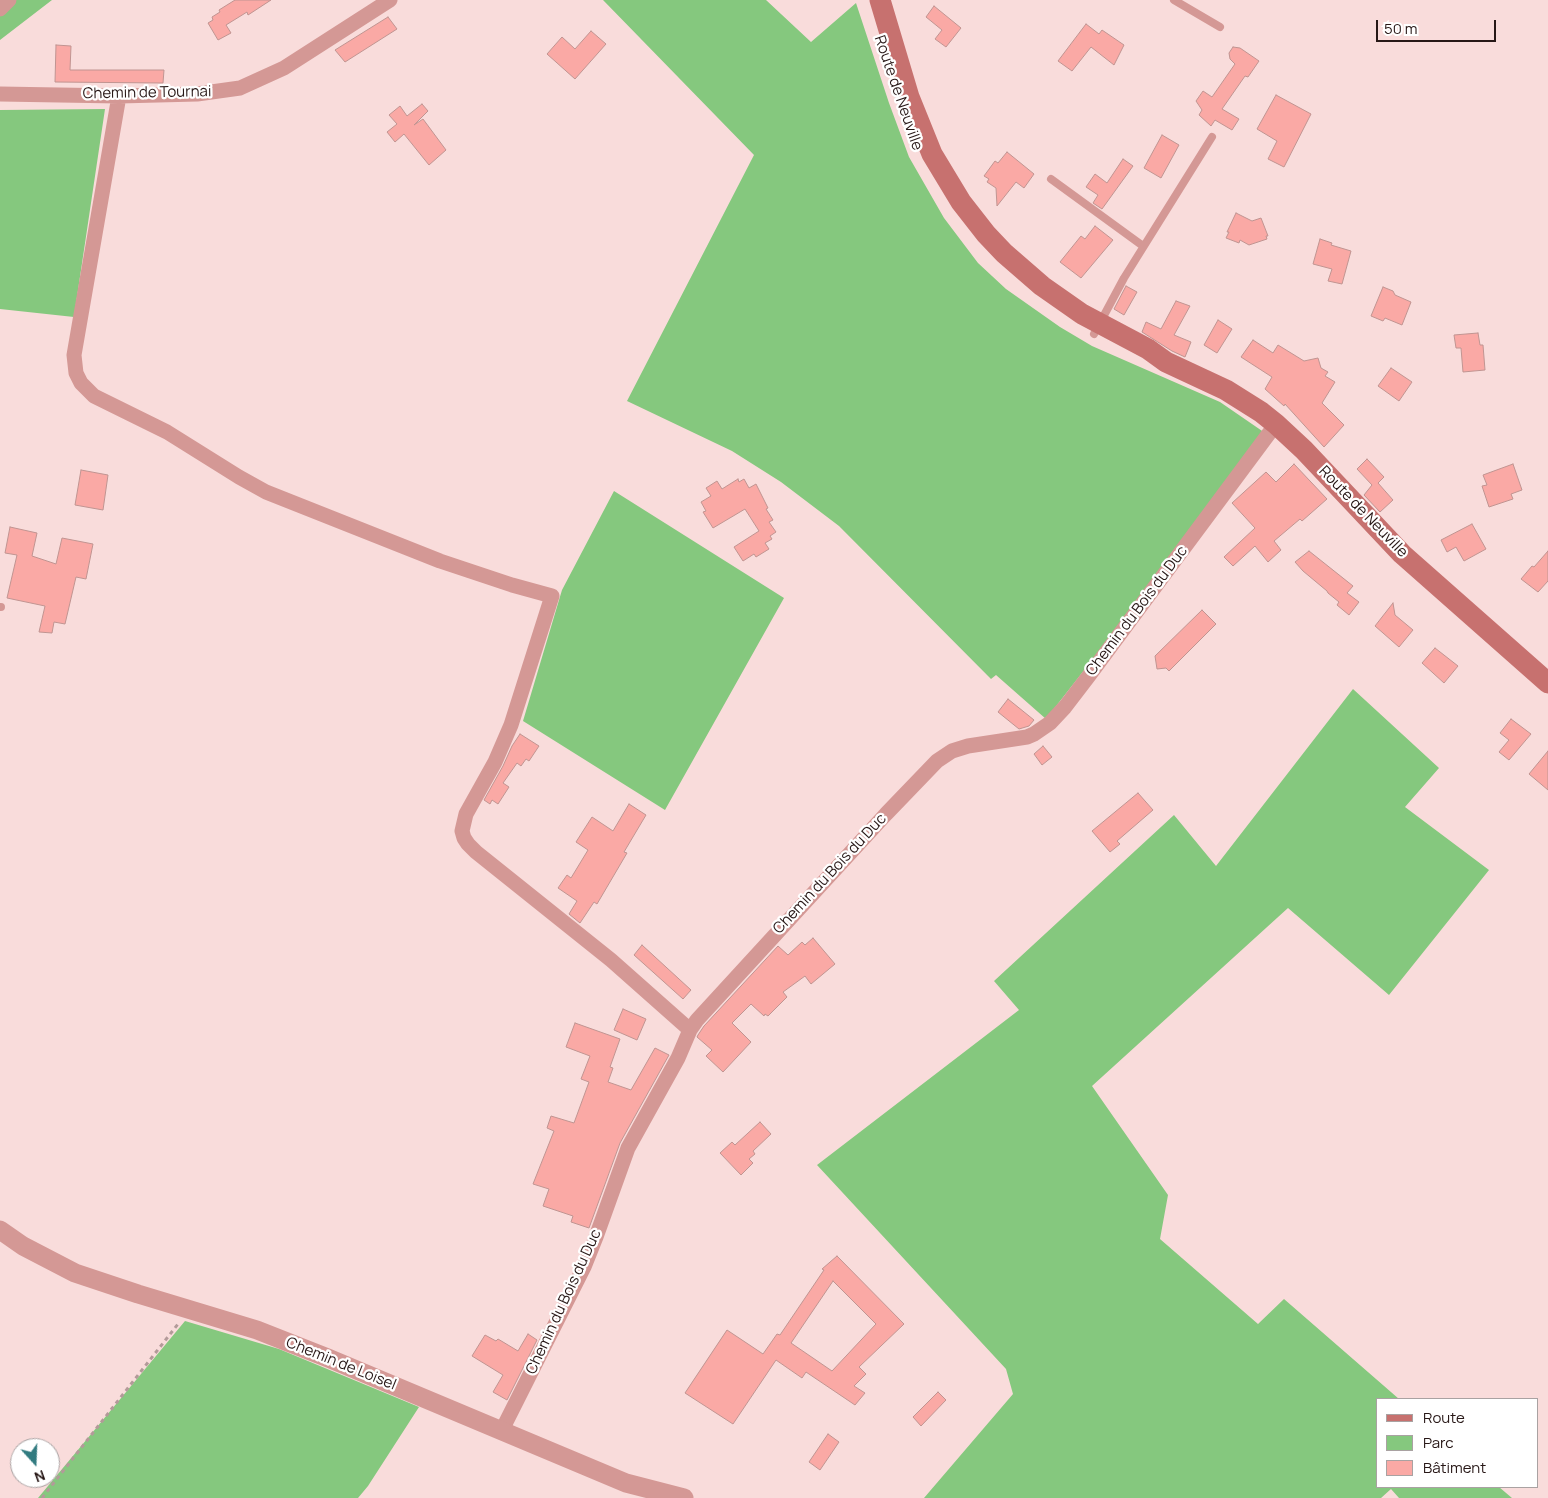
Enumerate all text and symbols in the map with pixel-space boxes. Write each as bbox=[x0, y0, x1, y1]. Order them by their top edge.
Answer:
scale bar bbox=[1378, 10, 1498, 42]
text: 50 m bbox=[1384, 18, 1418, 39]
street label: Route de Neuville bbox=[870, 33, 926, 153]
street label: Chemin de Tournai bbox=[83, 83, 211, 103]
street label: Route de Neuville bbox=[1315, 463, 1411, 561]
street label: Chemin du Bois du Duc bbox=[1082, 543, 1192, 679]
street label: Chemin du Bois du Duc bbox=[770, 810, 890, 938]
street label: Chemin du Bois du Duc bbox=[523, 1227, 605, 1377]
street label: Chemin de Loisel bbox=[283, 1334, 399, 1394]
legend bbox=[1376, 1398, 1538, 1488]
text: Route bbox=[1423, 1407, 1465, 1428]
text: Parc bbox=[1423, 1432, 1454, 1453]
north arrow bbox=[10, 1438, 60, 1488]
text: Bâtiment bbox=[1423, 1457, 1486, 1478]
text: N bbox=[32, 1466, 48, 1487]

